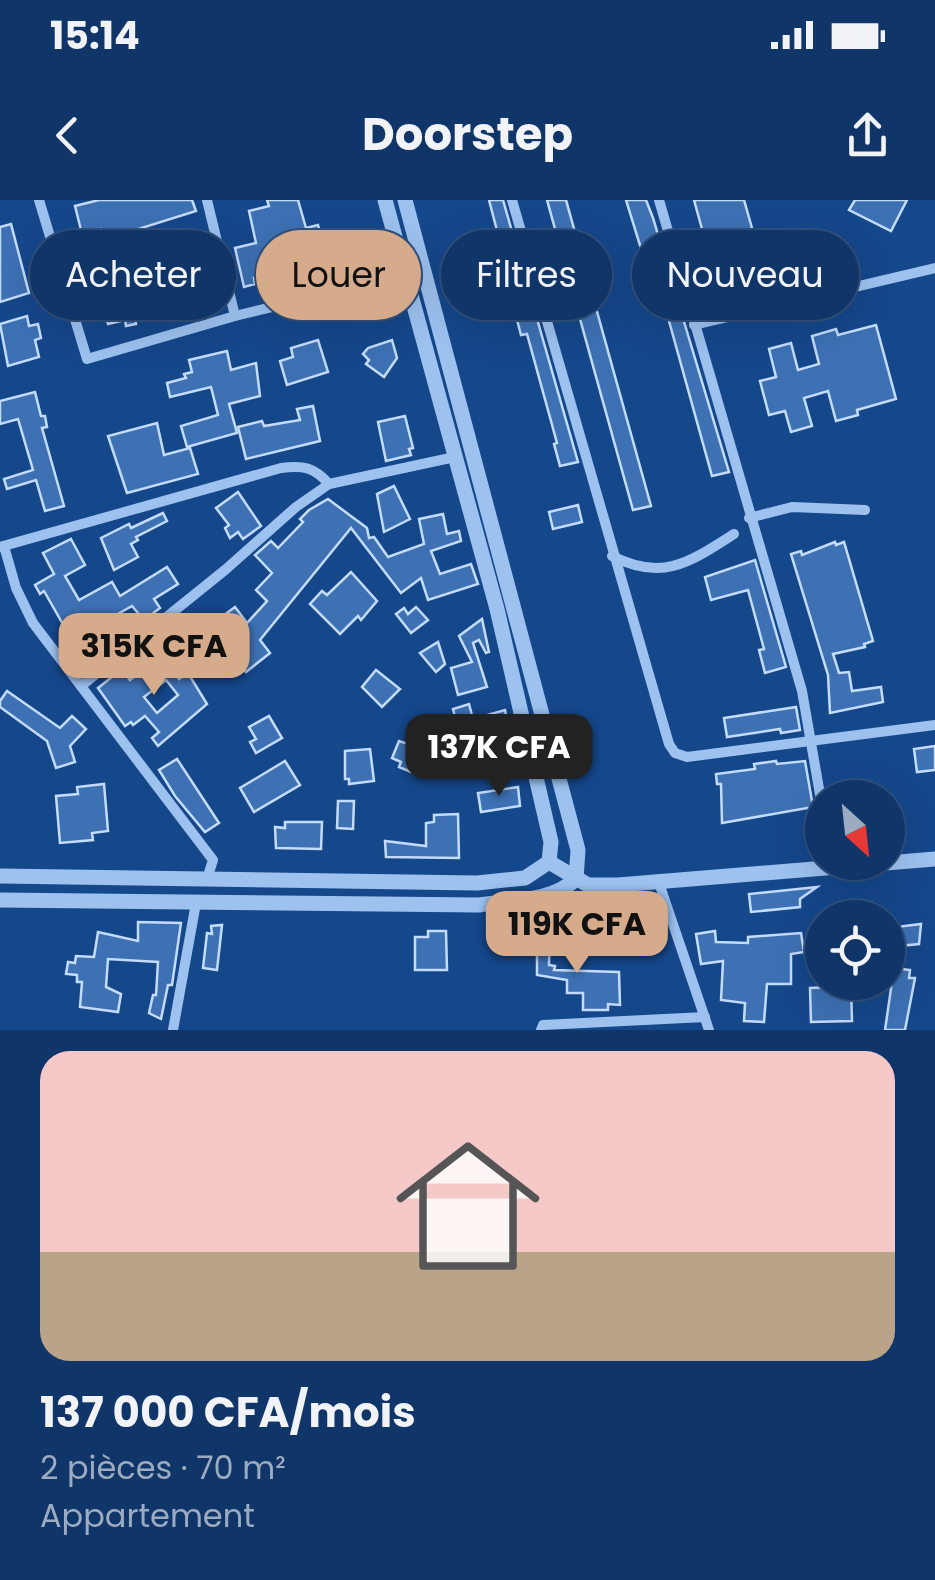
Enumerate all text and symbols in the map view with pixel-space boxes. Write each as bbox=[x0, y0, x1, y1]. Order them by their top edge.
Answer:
text: 15:14 bbox=[50, 9, 140, 62]
text: Doorstep bbox=[362, 103, 573, 166]
icon: back bbox=[40, 108, 95, 163]
icon: share bbox=[840, 108, 895, 163]
chip: Acheter bbox=[30, 230, 236, 320]
chip: Louer bbox=[256, 230, 421, 320]
chip: Filtres bbox=[441, 230, 612, 320]
chip: Nouveau bbox=[632, 230, 859, 320]
pin: 315K CFA bbox=[51, 613, 257, 698]
text: 315K CFA bbox=[81, 623, 227, 668]
pin: 137K CFA bbox=[396, 714, 602, 799]
text: 137K CFA bbox=[427, 724, 571, 769]
north arrow bbox=[805, 780, 905, 880]
map controls bbox=[805, 780, 905, 1000]
pin: 119K CFA bbox=[474, 891, 680, 976]
button: locate bbox=[805, 900, 905, 1000]
text: 119K CFA bbox=[508, 901, 646, 946]
icon: home bbox=[378, 1116, 558, 1296]
text: 137 000 CFA/mois bbox=[40, 1383, 416, 1442]
text: 2 pièces · 70 m² bbox=[40, 1445, 286, 1490]
text: Appartement bbox=[40, 1493, 255, 1538]

